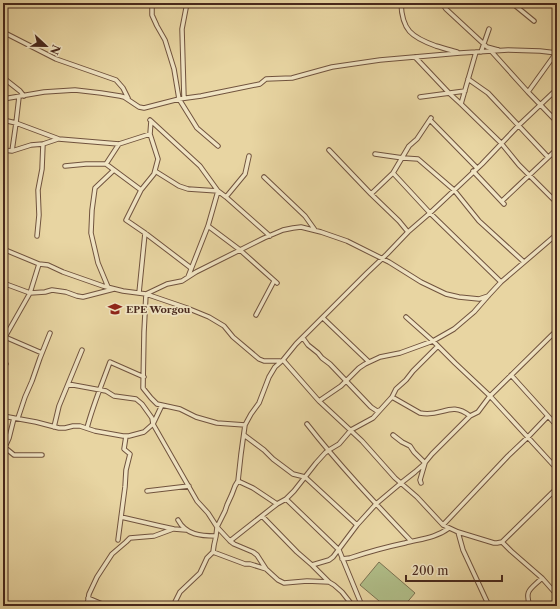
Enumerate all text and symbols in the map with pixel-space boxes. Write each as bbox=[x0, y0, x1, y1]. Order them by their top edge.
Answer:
north arrow bbox=[26, 26, 66, 66]
text: N bbox=[47, 43, 64, 57]
school or university icon: EPE Worgou bbox=[107, 301, 123, 317]
place label: EPE Worgou bbox=[126, 303, 191, 316]
scale bar bbox=[406, 557, 502, 583]
text: 200 m bbox=[412, 563, 449, 578]

